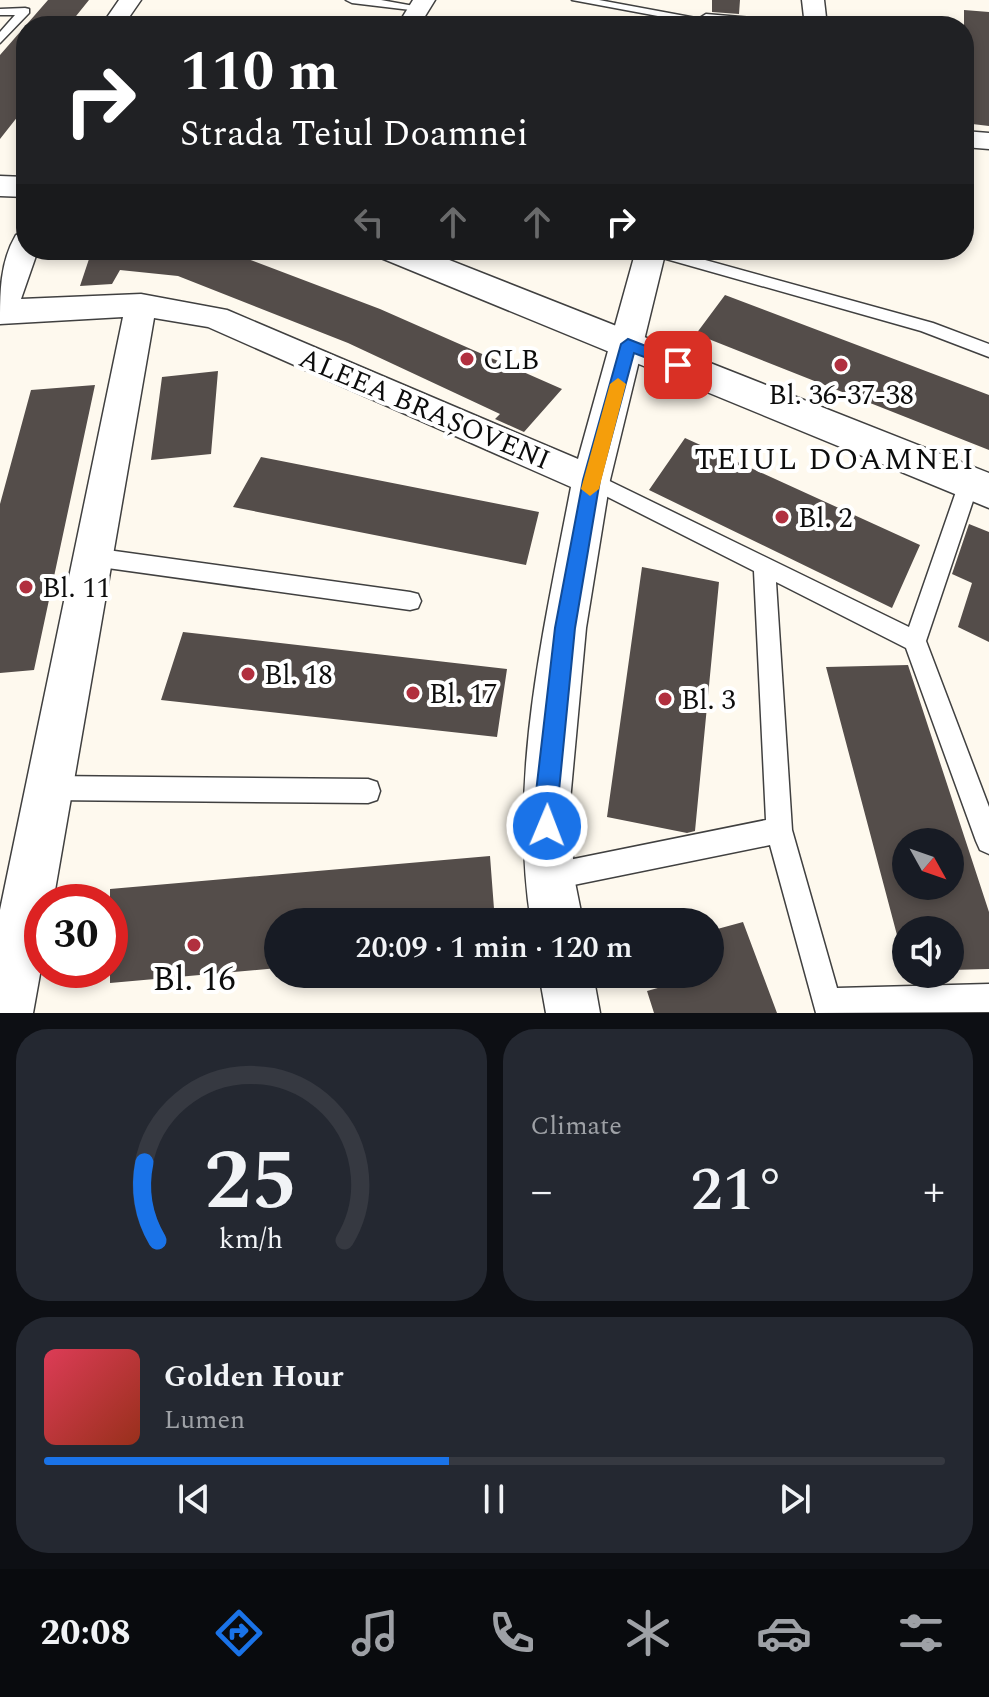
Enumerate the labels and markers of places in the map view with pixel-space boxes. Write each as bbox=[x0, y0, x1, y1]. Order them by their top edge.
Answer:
pin bbox=[644, 331, 712, 399]
place label: CLB bbox=[483, 339, 539, 382]
marker: CLB bbox=[458, 350, 476, 368]
marker: Bl. 36-37-38 bbox=[832, 356, 850, 374]
place label: Bl. 36-37-38 bbox=[768, 374, 914, 417]
place label: Bl. 2 bbox=[798, 497, 852, 540]
marker: Bl. 2 bbox=[773, 508, 791, 526]
place label: Bl. 11 bbox=[42, 567, 110, 610]
marker: Bl. 11 bbox=[17, 578, 35, 596]
place label: Bl. 18 bbox=[264, 654, 332, 697]
marker: Bl. 18 bbox=[239, 665, 257, 683]
place label: Bl. 17 bbox=[429, 673, 497, 716]
place label: Bl. 3 bbox=[681, 679, 735, 722]
marker: Bl. 17 bbox=[404, 684, 422, 702]
marker: Bl. 3 bbox=[656, 690, 674, 708]
marker: Bl. 16 bbox=[185, 936, 203, 954]
place label: Bl. 16 bbox=[152, 954, 236, 1006]

